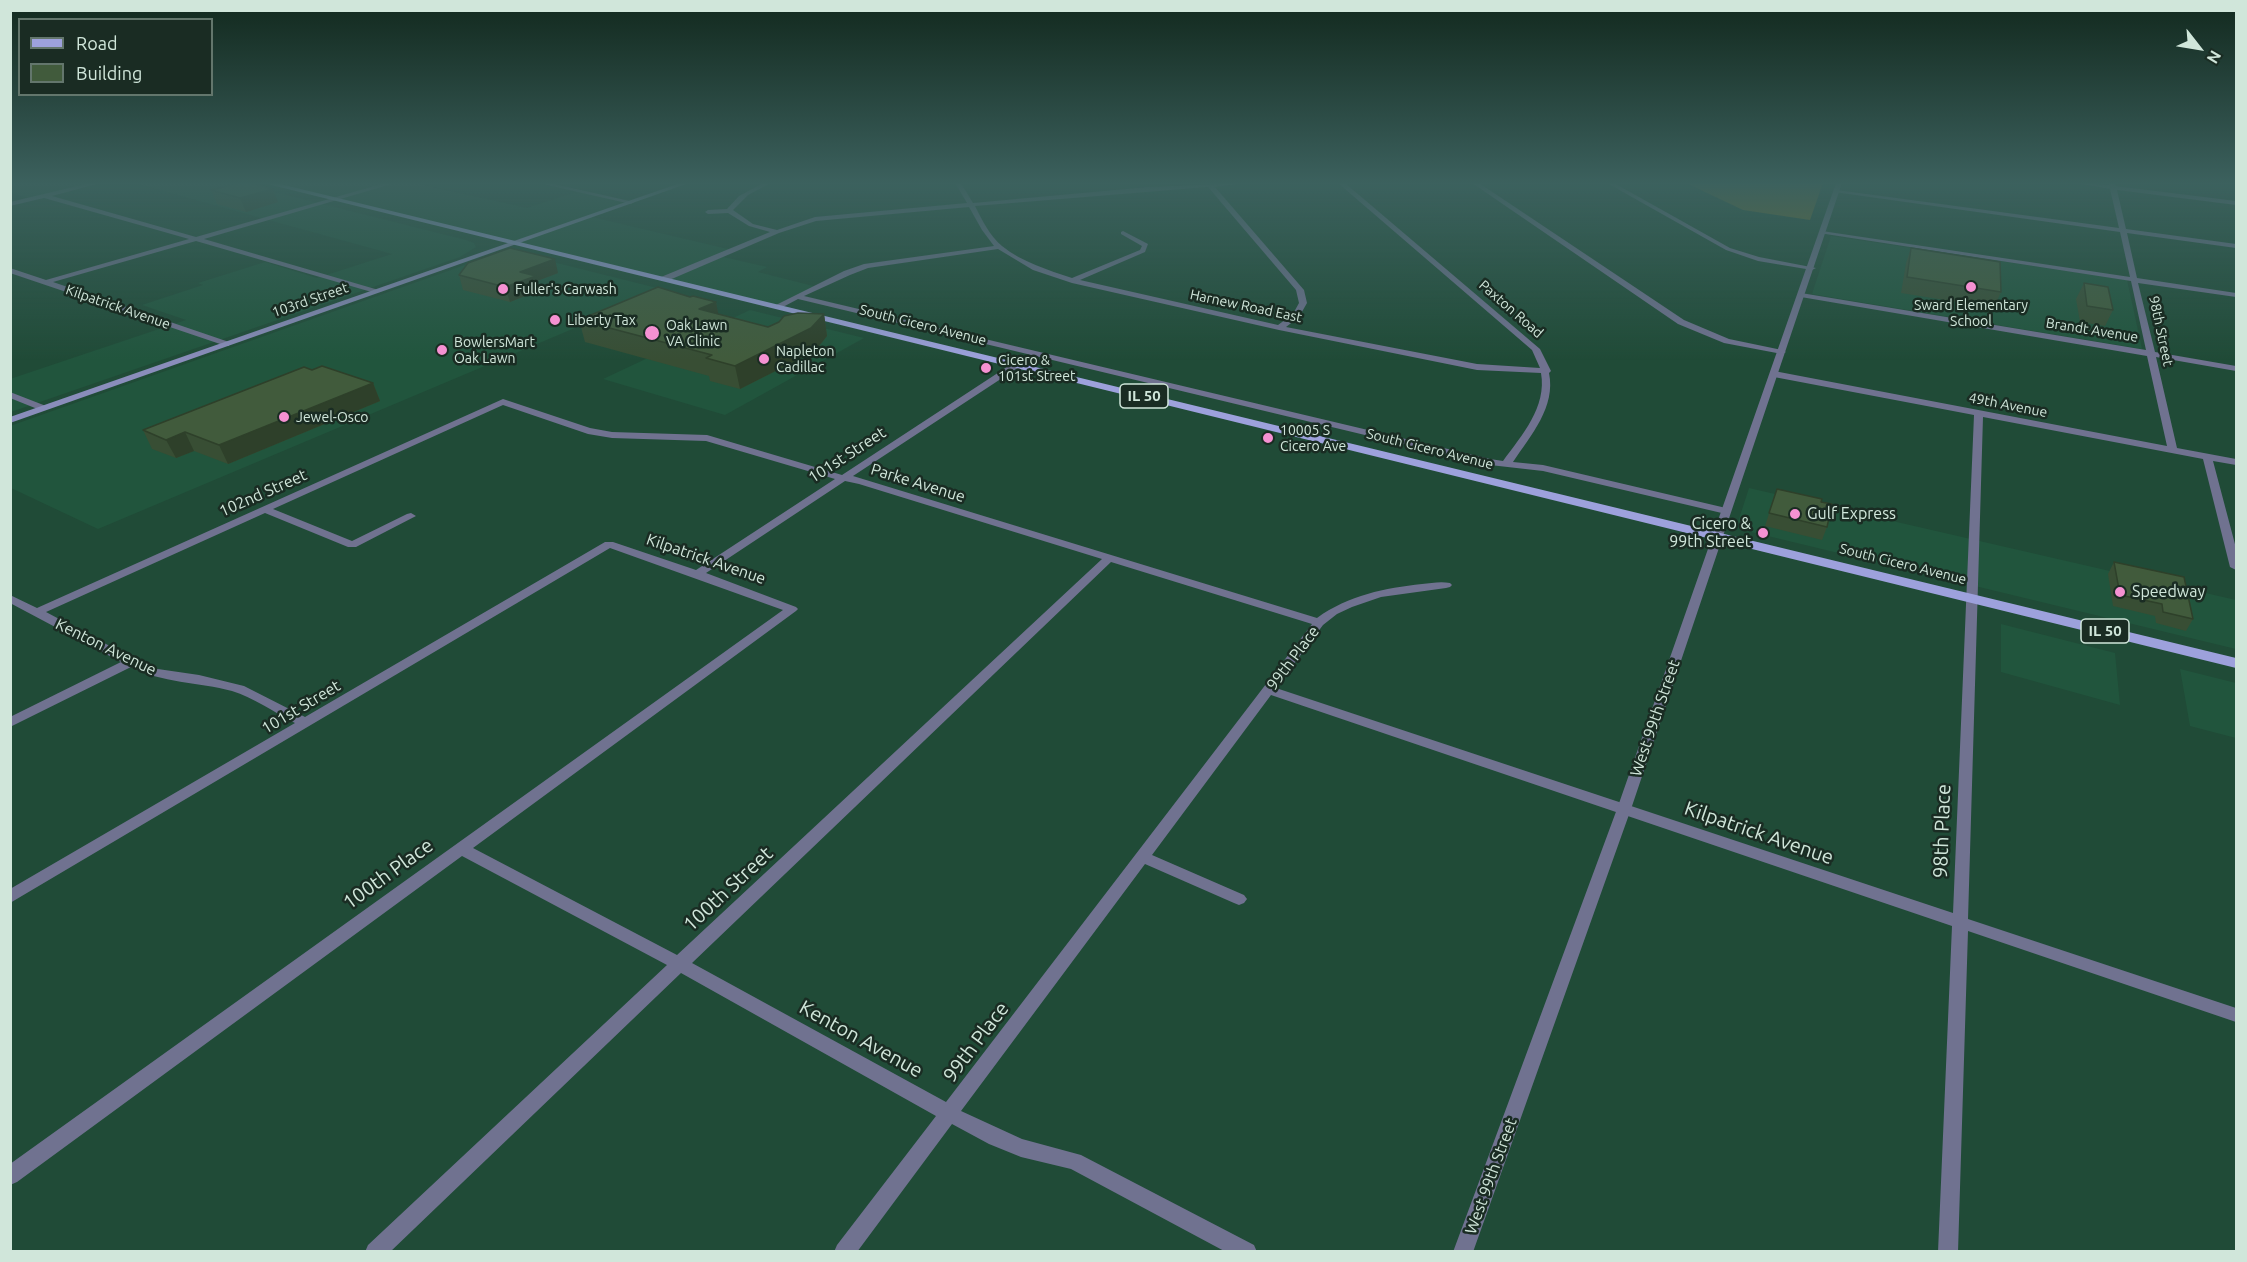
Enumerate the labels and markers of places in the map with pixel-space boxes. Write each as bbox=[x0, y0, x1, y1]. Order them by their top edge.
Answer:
marker: Sward Elementary School bbox=[1964, 280, 1978, 294]
place label: Fuller's Carwash bbox=[515, 281, 617, 297]
marker: Fuller's Carwash bbox=[496, 282, 510, 296]
place label: Sward Elementary School bbox=[1914, 297, 2028, 330]
place label: Liberty Tax bbox=[567, 312, 636, 328]
marker: Liberty Tax bbox=[548, 313, 562, 327]
place label: Oak Lawn VA Clinic bbox=[666, 317, 728, 350]
marker: Oak Lawn VA Clinic bbox=[643, 324, 661, 342]
place label: BowlersMart Oak Lawn bbox=[454, 334, 535, 366]
marker: BowlersMart Oak Lawn bbox=[435, 343, 449, 357]
place label: Napleton Cadillac bbox=[776, 343, 834, 376]
marker: Napleton Cadillac bbox=[757, 352, 771, 366]
place label: Cicero & 101st Street bbox=[998, 352, 1076, 384]
marker: Cicero & 101st Street bbox=[979, 361, 993, 375]
place label: Jewel-Osco bbox=[296, 409, 369, 425]
marker: Jewel-Osco bbox=[277, 410, 291, 424]
place label: 10005 S Cicero Ave bbox=[1280, 422, 1346, 454]
marker: 10005 S Cicero Ave bbox=[1261, 431, 1275, 445]
place label: Gulf Express bbox=[1807, 504, 1896, 524]
marker: Gulf Express bbox=[1788, 507, 1802, 521]
place label: Cicero & 99th Street bbox=[1669, 514, 1751, 552]
marker: Cicero & 99th Street bbox=[1756, 526, 1770, 540]
place label: Speedway bbox=[2132, 582, 2205, 602]
marker: Speedway bbox=[2113, 585, 2127, 599]

